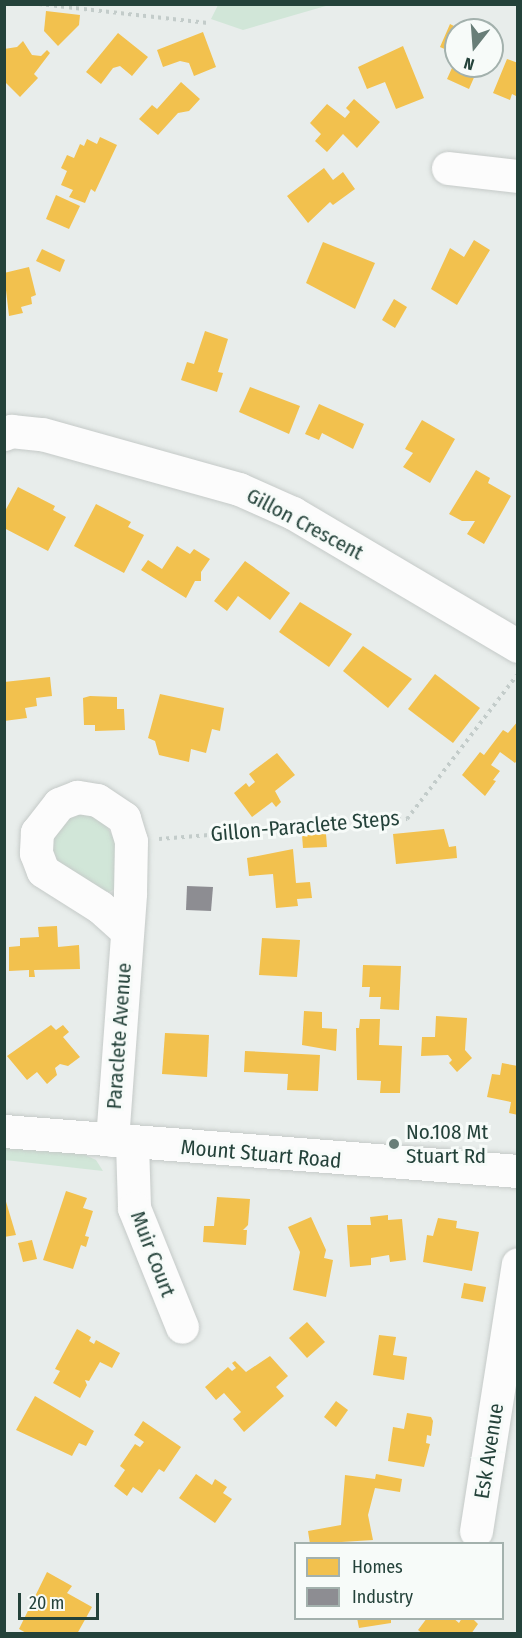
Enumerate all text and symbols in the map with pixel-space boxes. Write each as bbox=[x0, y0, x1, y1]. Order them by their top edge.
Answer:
north arrow bbox=[444, 18, 504, 78]
text: N bbox=[462, 53, 477, 74]
street label: Gillon Crescent bbox=[242, 483, 368, 565]
street label: Gillon-Paraclete Steps bbox=[210, 805, 400, 847]
street label: Paraclete Avenue bbox=[101, 962, 137, 1110]
place label: No.108 Mt Stuart Rd bbox=[406, 1119, 488, 1169]
street label: Mount Stuart Road bbox=[180, 1134, 342, 1174]
marker: No.108 Mt Stuart Rd bbox=[387, 1137, 401, 1151]
street label: Muir Court bbox=[125, 1208, 181, 1300]
street label: Esk Avenue bbox=[469, 1401, 509, 1501]
legend bbox=[294, 1542, 504, 1620]
text: Homes bbox=[352, 1556, 403, 1578]
scale bar bbox=[21, 1581, 102, 1619]
text: Industry bbox=[352, 1586, 413, 1608]
text: 20 m bbox=[29, 1592, 64, 1614]

